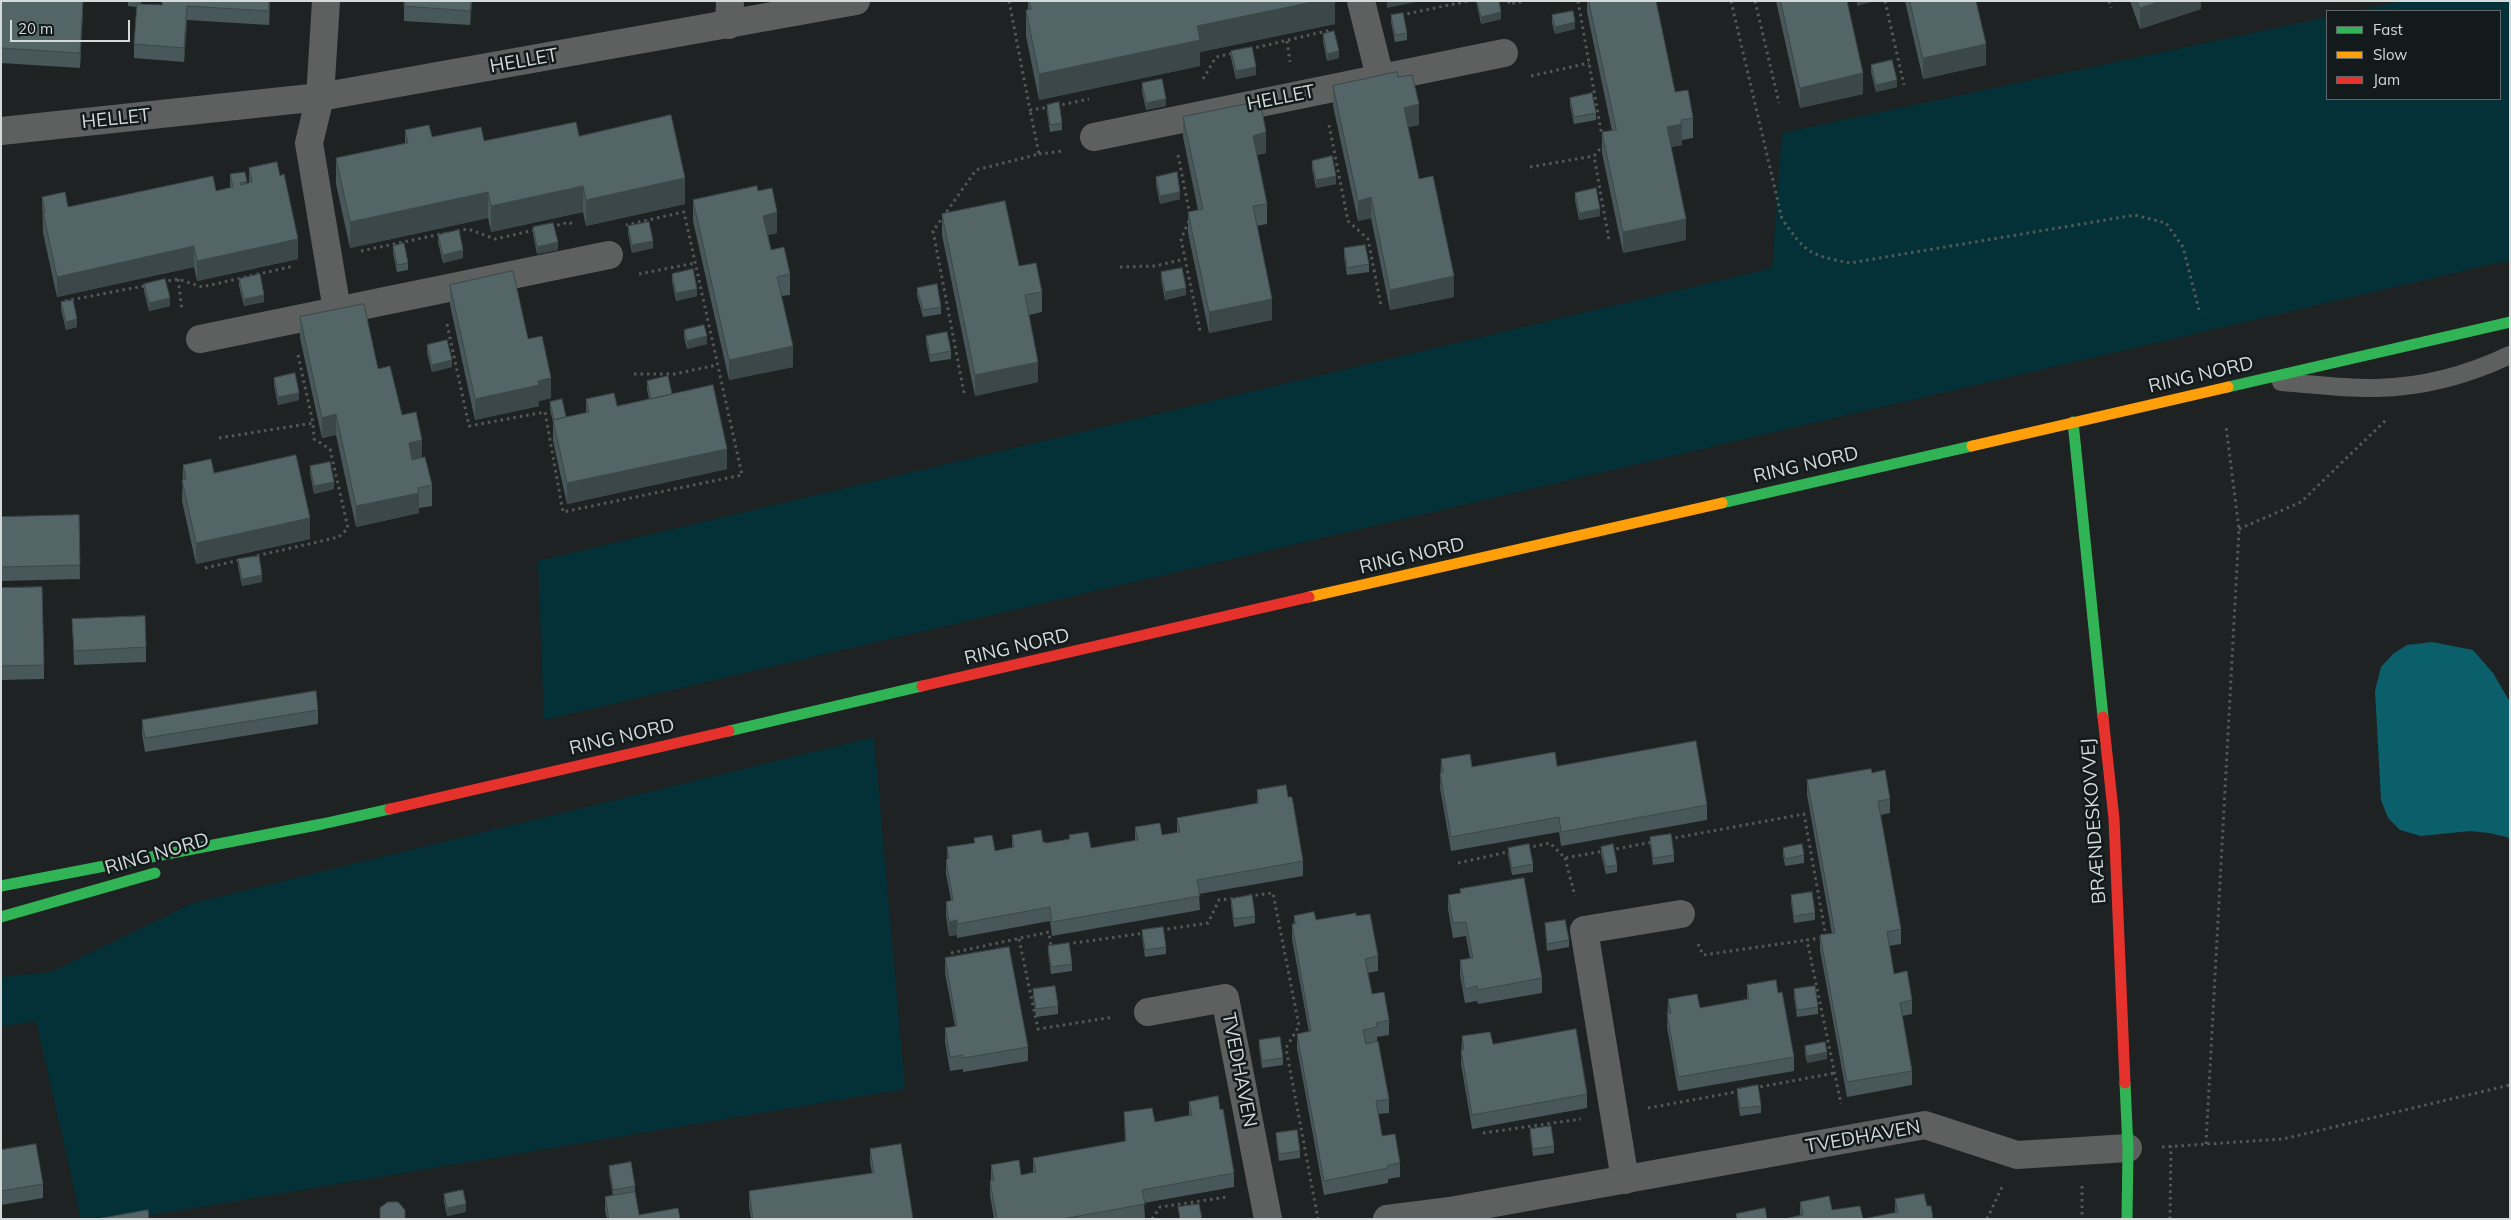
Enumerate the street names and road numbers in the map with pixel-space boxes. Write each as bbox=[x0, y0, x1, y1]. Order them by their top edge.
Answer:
street label: HELLET bbox=[488, 44, 560, 78]
street label: HELLET bbox=[1245, 80, 1317, 116]
street label: HELLET bbox=[81, 104, 151, 134]
street label: RING NORD bbox=[2146, 352, 2256, 398]
street label: RING NORD bbox=[1751, 442, 1861, 488]
street label: RING NORD bbox=[1357, 533, 1467, 579]
street label: RING NORD bbox=[962, 624, 1072, 670]
street label: RING NORD bbox=[567, 714, 677, 760]
street label: BRÆNDESKOVVEJ bbox=[2077, 737, 2111, 905]
street label: RING NORD bbox=[102, 828, 212, 880]
street label: TVEDHAVEN bbox=[1217, 1011, 1261, 1129]
street label: TVEDHAVEN bbox=[1804, 1116, 1922, 1158]

